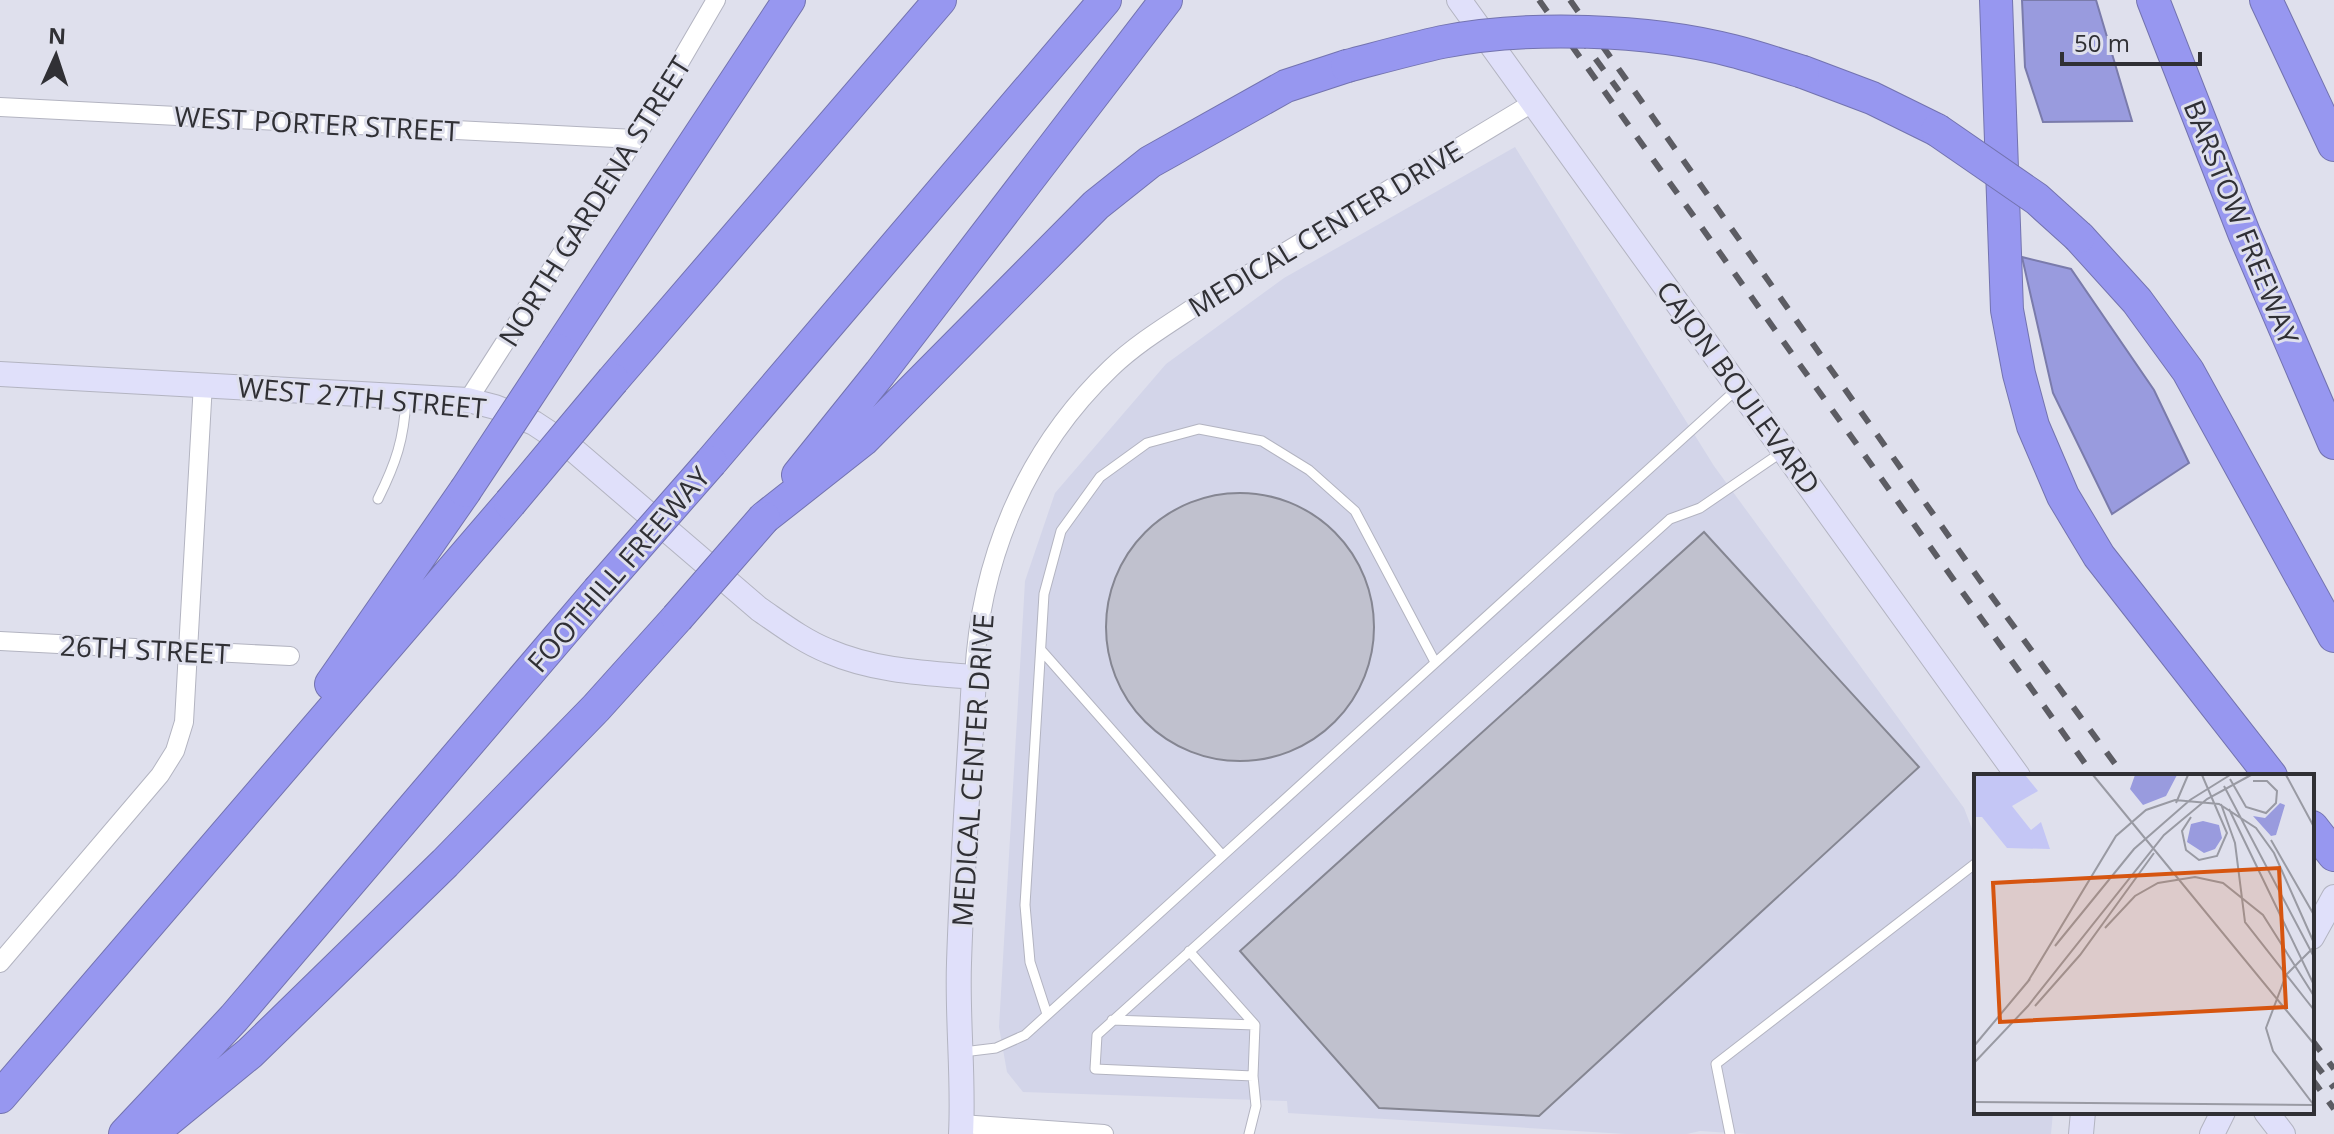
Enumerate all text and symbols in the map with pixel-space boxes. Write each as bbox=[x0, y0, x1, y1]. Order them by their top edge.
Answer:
north arrow bbox=[16, 16, 96, 96]
scale bar bbox=[2062, 16, 2200, 66]
text: N bbox=[47, 20, 67, 50]
text: 50 m bbox=[2074, 26, 2130, 59]
street label: NORTH GARDENA STREET bbox=[489, 48, 699, 353]
street label: BARSTOW FREEWAY bbox=[2176, 94, 2309, 350]
street label: WEST PORTER STREET bbox=[173, 97, 461, 149]
street label: MEDICAL CENTER DRIVE bbox=[1181, 131, 1469, 325]
street label: CAJON BOULEVARD bbox=[1649, 272, 1829, 502]
street label: WEST 27TH STREET bbox=[236, 367, 488, 427]
street label: FOOTHILL FREEWAY bbox=[518, 458, 718, 680]
street label: MEDICAL CENTER DRIVE bbox=[942, 612, 1002, 928]
street label: 26TH STREET bbox=[59, 626, 231, 672]
inset map bbox=[1974, 774, 2314, 1114]

